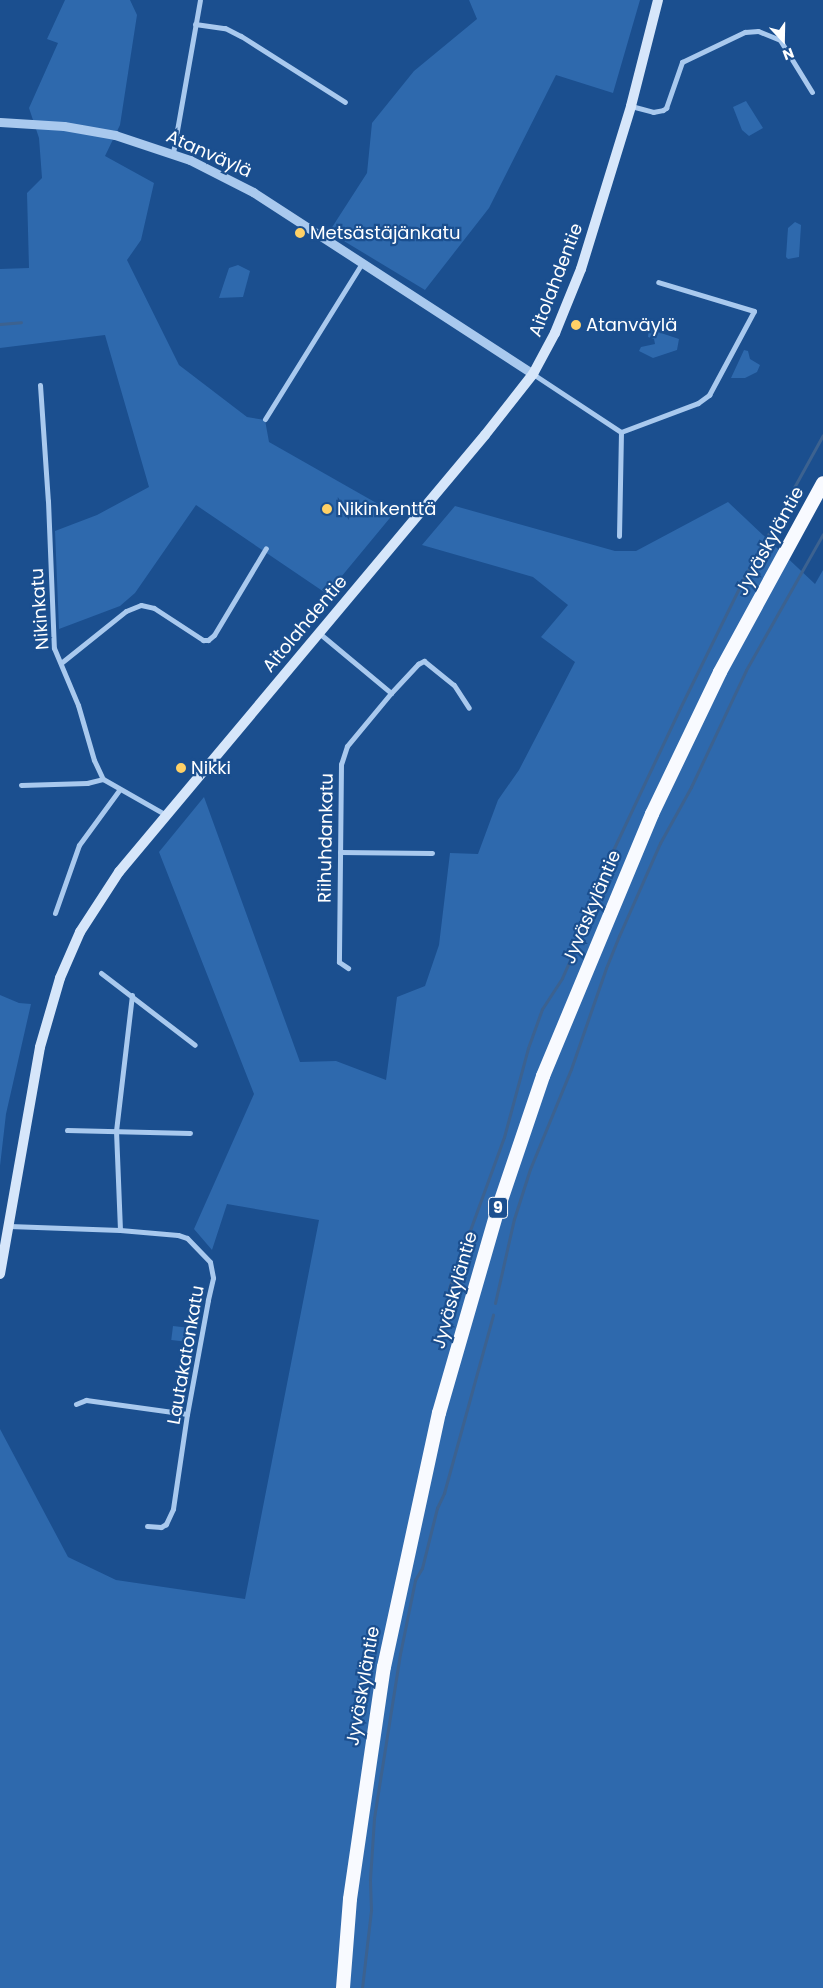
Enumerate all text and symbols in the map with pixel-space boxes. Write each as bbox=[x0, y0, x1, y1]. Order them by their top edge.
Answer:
north arrow bbox=[758, 15, 808, 65]
text: N bbox=[780, 43, 797, 65]
street label: Atanväylä bbox=[163, 126, 255, 182]
street label: Aitolahdentie bbox=[524, 220, 588, 340]
place label: Metsästäjänkatu bbox=[310, 222, 461, 244]
marker: Metsästäjänkatu bbox=[294, 227, 306, 239]
place label: Atanväylä bbox=[586, 314, 677, 336]
marker: Atanväylä bbox=[570, 319, 582, 331]
street label: Jyväskyläntie bbox=[731, 483, 809, 599]
place label: Nikinkenttä bbox=[337, 498, 437, 520]
marker: Nikinkenttä bbox=[321, 503, 333, 515]
street label: Nikinkatu bbox=[26, 567, 54, 651]
street label: Aitolahdentie bbox=[258, 571, 352, 677]
place label: Nikki bbox=[191, 757, 231, 779]
marker: Nikki bbox=[175, 762, 187, 774]
street label: Riihuhdankatu bbox=[314, 773, 338, 903]
street label: Jyväskyläntie bbox=[558, 847, 626, 967]
road number: 9 bbox=[488, 1194, 508, 1222]
street label: Jyväskyläntie bbox=[428, 1229, 482, 1351]
street label: Lautakatonkatu bbox=[163, 1284, 209, 1426]
street label: Jyväskyläntie bbox=[342, 1625, 384, 1747]

